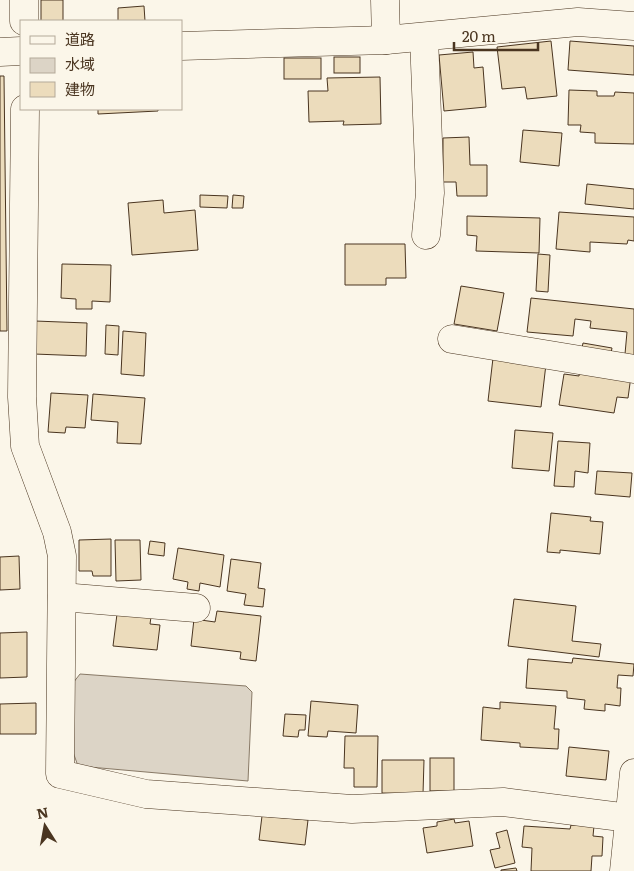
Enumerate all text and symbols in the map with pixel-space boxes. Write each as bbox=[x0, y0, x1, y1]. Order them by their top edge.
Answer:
legend bbox=[20, 20, 182, 110]
scale bar bbox=[454, 20, 538, 52]
text: 20 m bbox=[462, 24, 496, 47]
text: 道路 bbox=[65, 27, 95, 50]
text: 水域 bbox=[65, 52, 95, 75]
text: 建物 bbox=[65, 77, 95, 100]
north arrow bbox=[20, 801, 70, 851]
text: N bbox=[35, 801, 50, 823]

